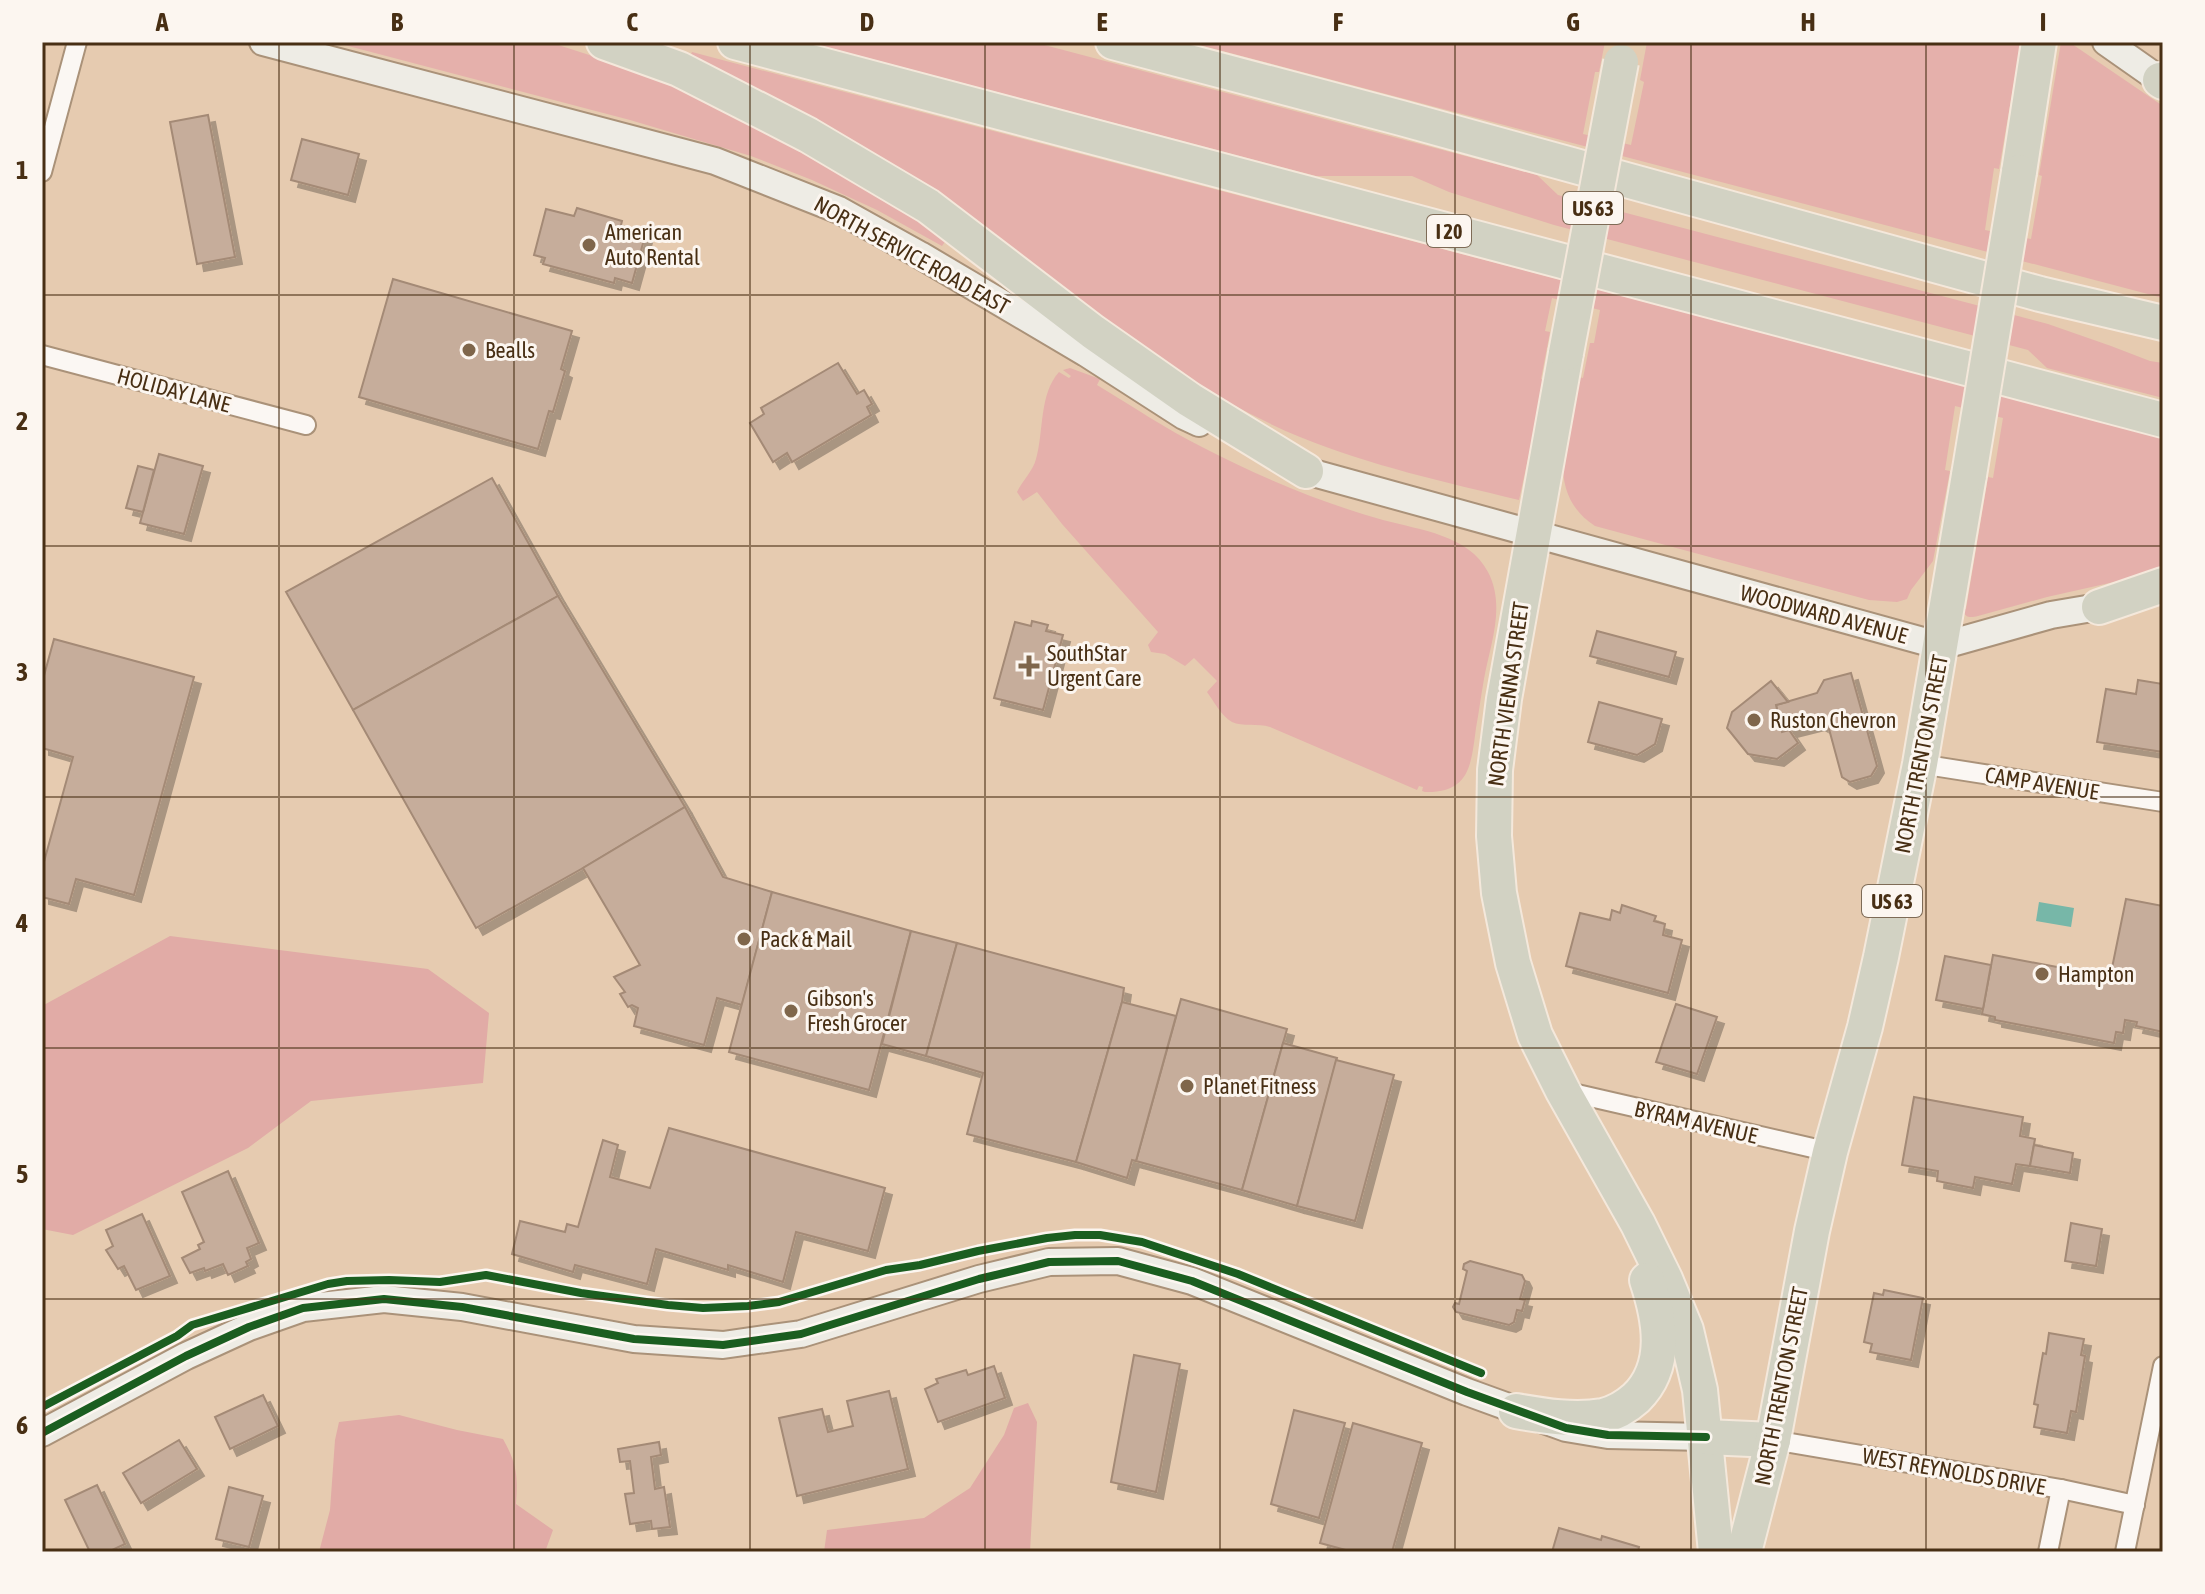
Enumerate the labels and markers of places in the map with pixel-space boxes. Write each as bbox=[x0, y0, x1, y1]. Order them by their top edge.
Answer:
place label: American Auto Rental bbox=[605, 219, 700, 270]
marker: American Auto Rental bbox=[580, 236, 598, 254]
place label: Bealls bbox=[485, 337, 535, 363]
marker: Bealls bbox=[460, 341, 478, 359]
place label: SouthStar Urgent Care bbox=[1047, 640, 1141, 691]
marker: SouthStar Urgent Care bbox=[1018, 655, 1040, 677]
place label: Ruston Chevron bbox=[1770, 707, 1896, 733]
marker: Ruston Chevron bbox=[1745, 711, 1763, 729]
place label: Pack & Mail bbox=[760, 926, 852, 952]
marker: Pack & Mail bbox=[735, 930, 753, 948]
place label: Hampton bbox=[2058, 961, 2134, 987]
marker: Hampton bbox=[2033, 965, 2051, 983]
place label: Gibson's Fresh Grocer bbox=[807, 985, 907, 1036]
marker: Gibson's Fresh Grocer bbox=[782, 1002, 800, 1020]
place label: Planet Fitness bbox=[1203, 1073, 1317, 1099]
marker: Planet Fitness bbox=[1178, 1077, 1196, 1095]

